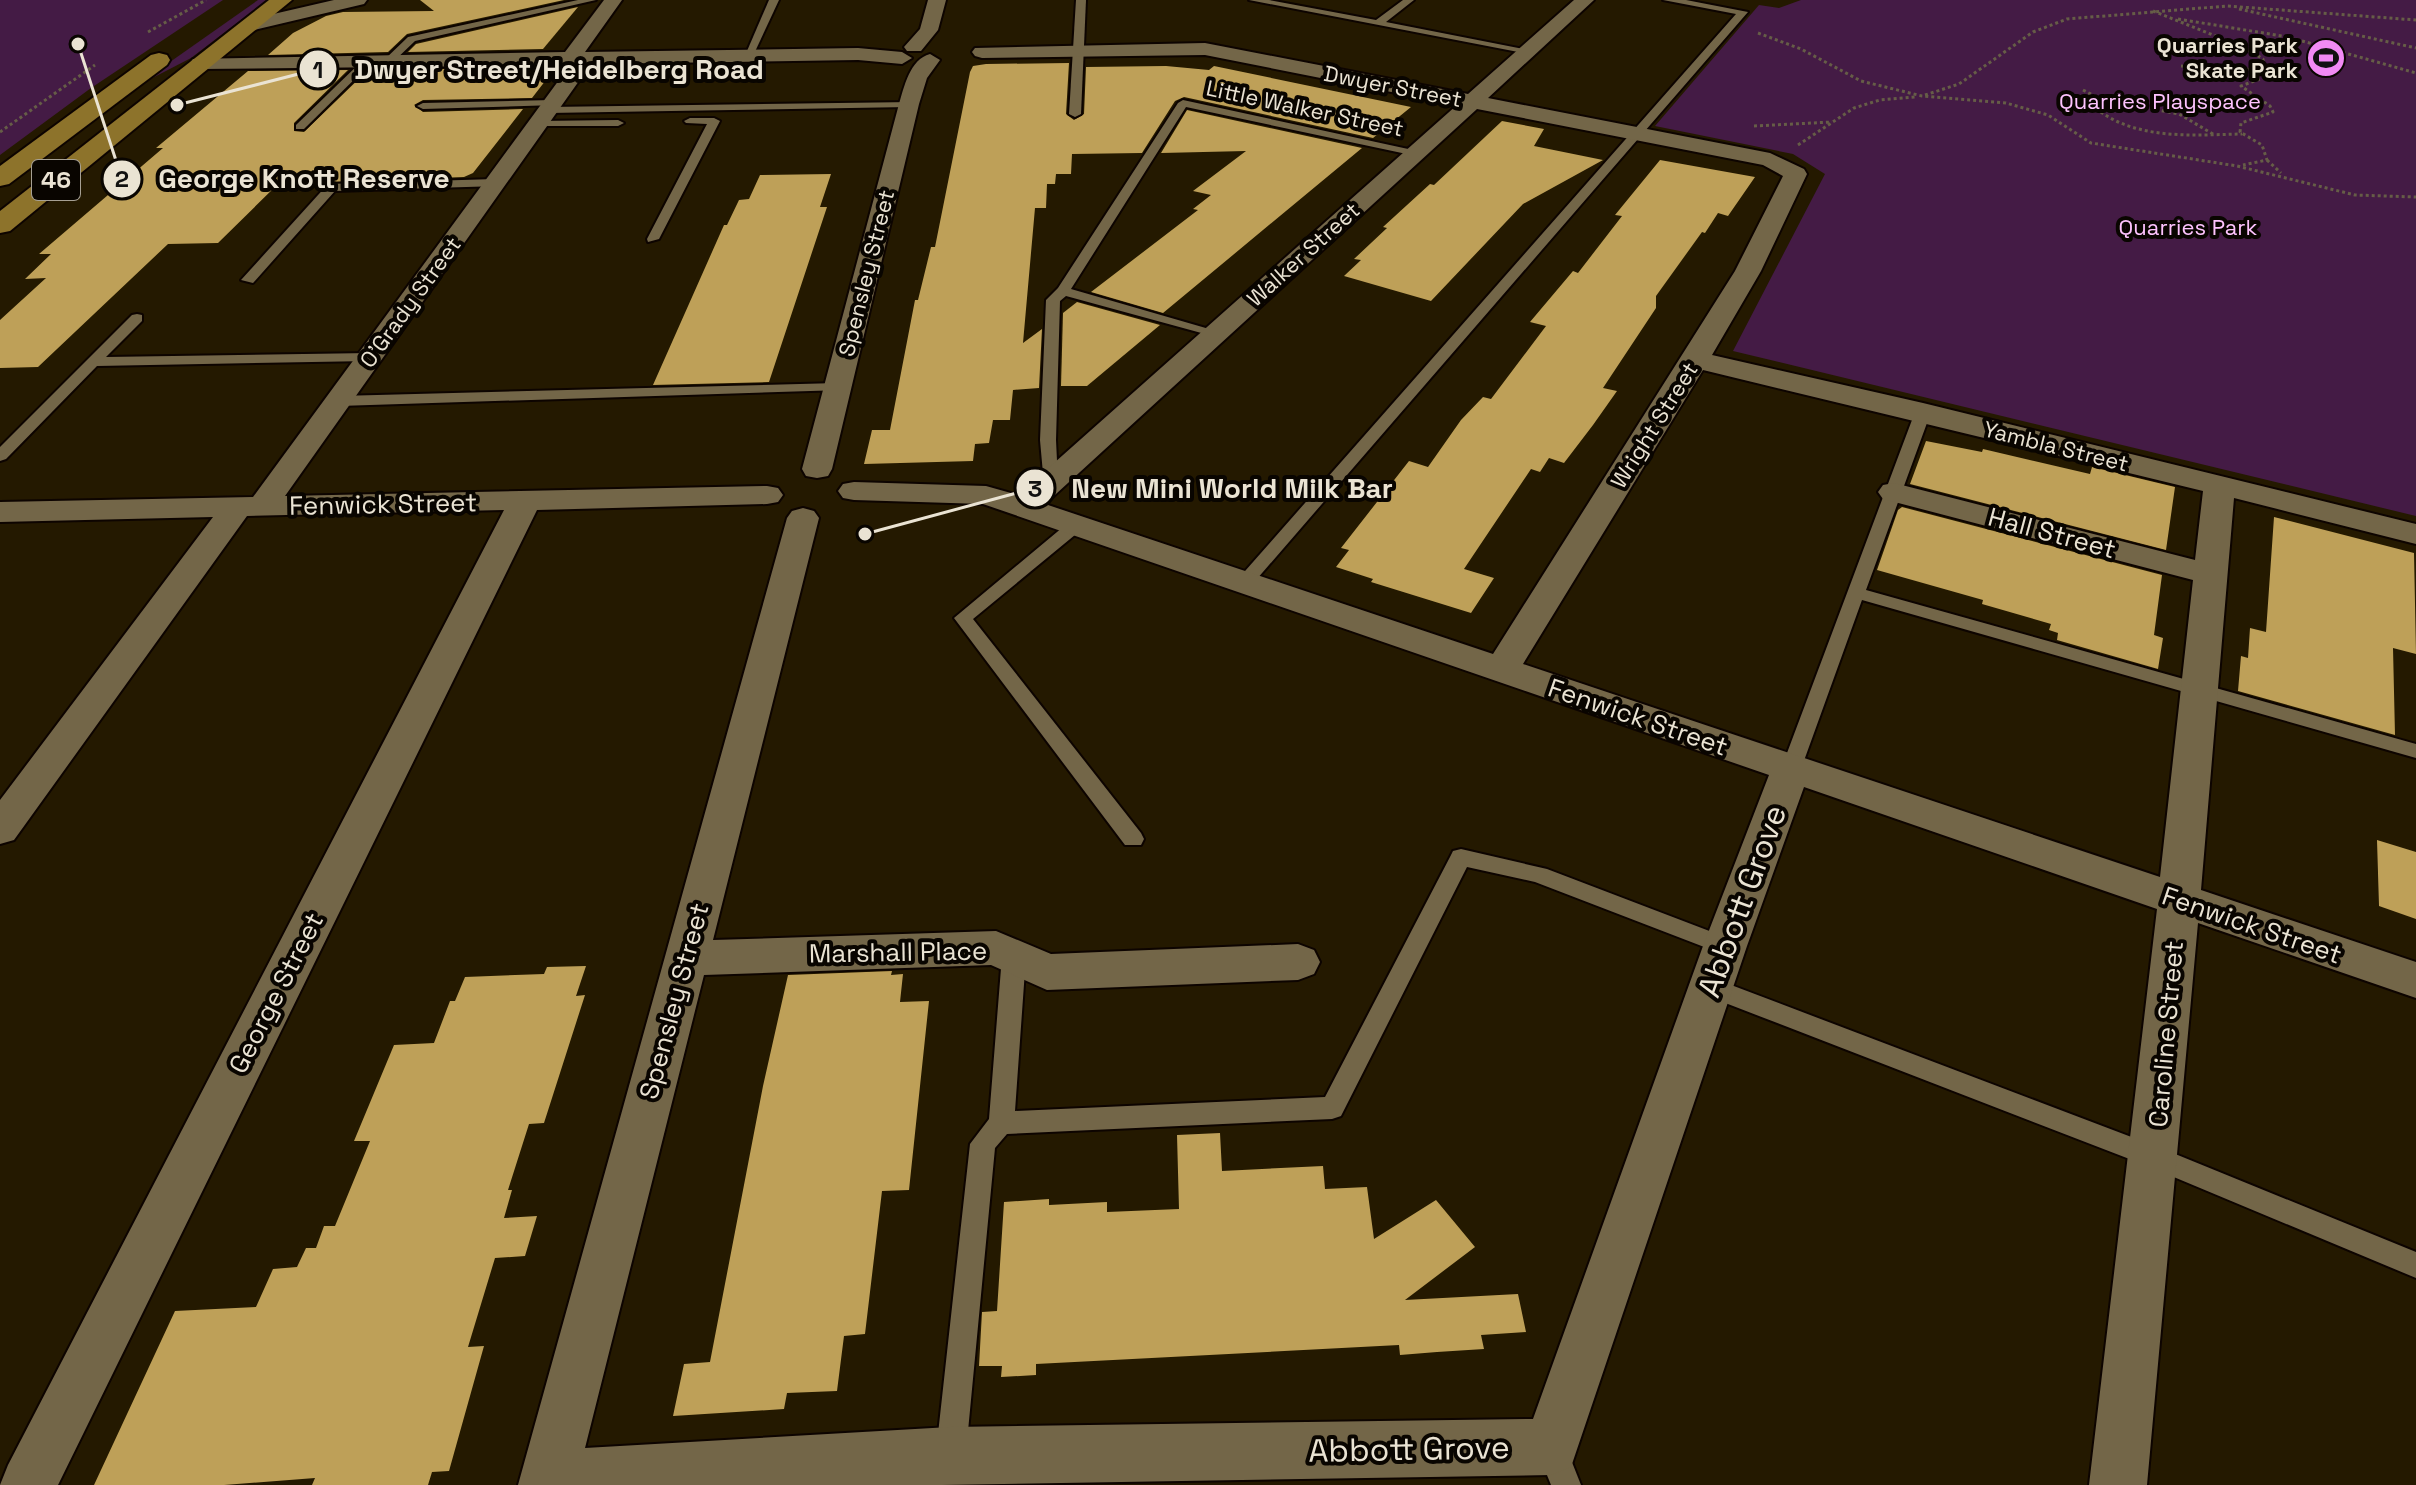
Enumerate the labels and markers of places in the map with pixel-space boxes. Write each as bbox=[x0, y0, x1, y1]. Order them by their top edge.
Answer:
place label: Quarries Park Skate Park bbox=[2157, 31, 2299, 84]
sports icon: Quarries Park Skate Park bbox=[2305, 37, 2347, 79]
callout: Dwyer Street/Heidelberg Road bbox=[298, 43, 779, 95]
callout: George Knott Reserve bbox=[102, 153, 465, 205]
callout: New Mini World Milk Bar bbox=[1015, 462, 1409, 514]

